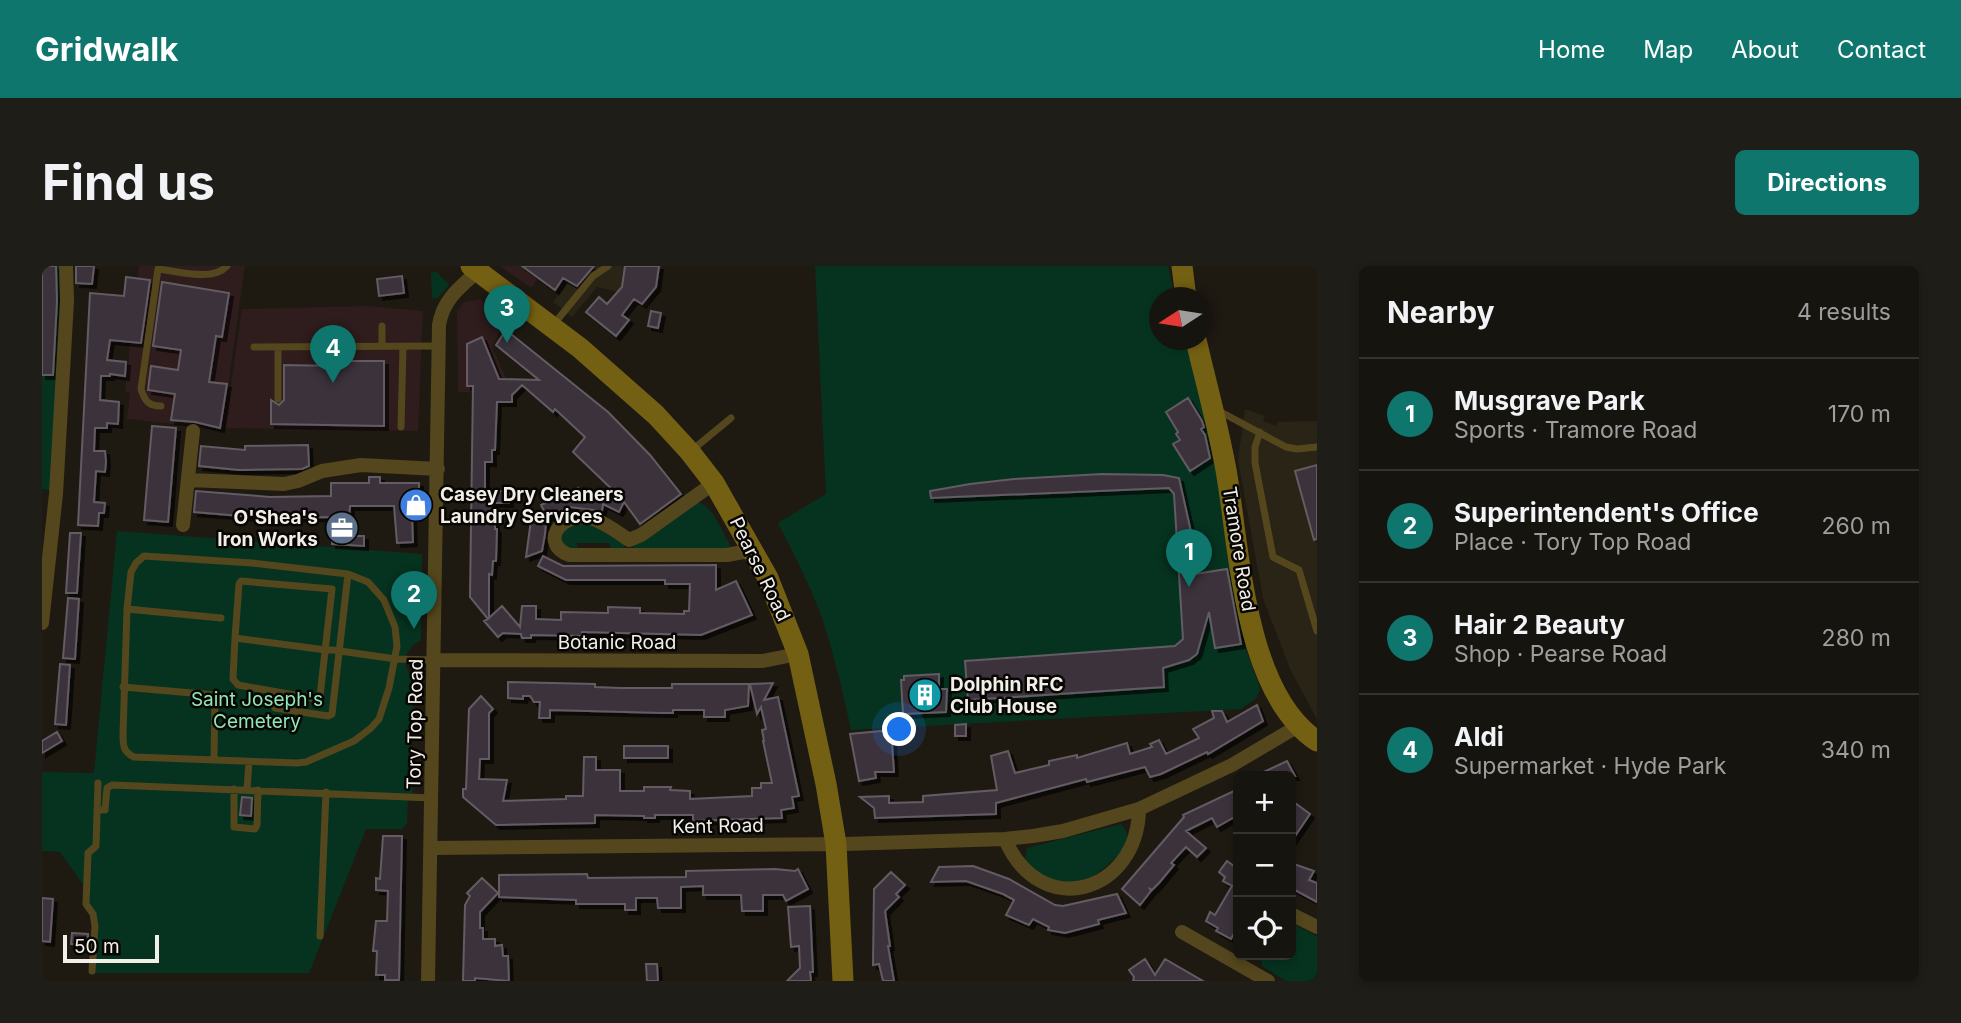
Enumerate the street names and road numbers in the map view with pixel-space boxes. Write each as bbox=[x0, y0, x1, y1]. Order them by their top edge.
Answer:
street label: Tramore Road bbox=[1218, 485, 1260, 613]
street label: Pearse Road bbox=[725, 513, 795, 625]
street label: Botanic Road bbox=[558, 631, 676, 654]
street label: Tory Top Road bbox=[402, 658, 428, 790]
street label: Kent Road bbox=[672, 814, 764, 838]

